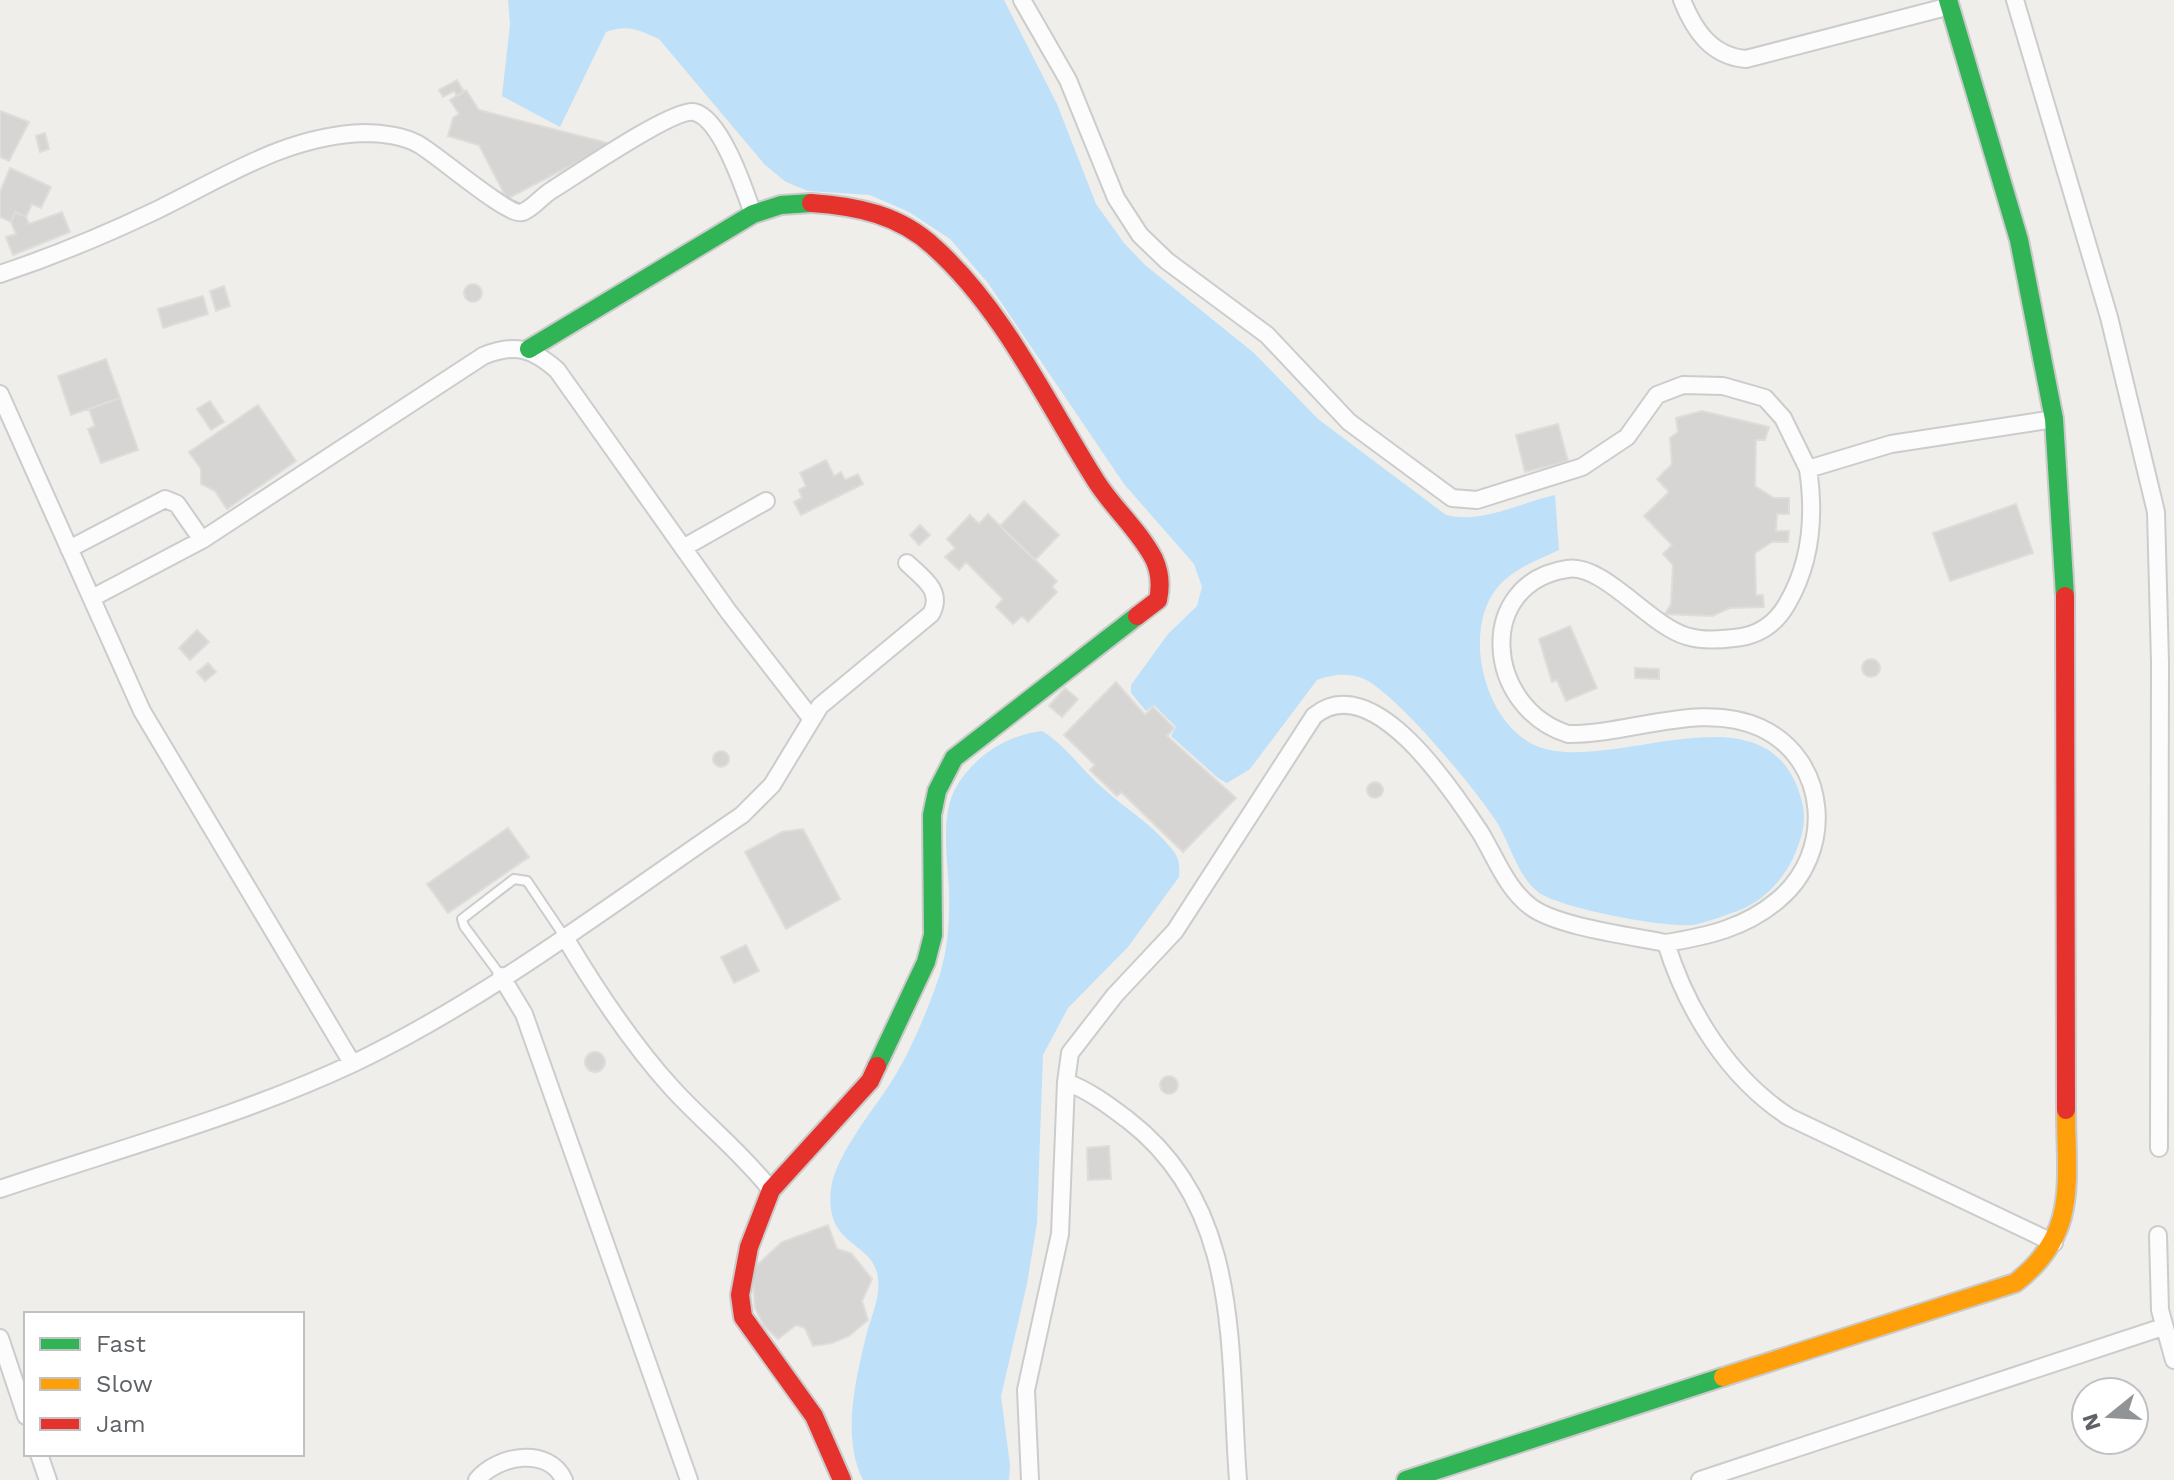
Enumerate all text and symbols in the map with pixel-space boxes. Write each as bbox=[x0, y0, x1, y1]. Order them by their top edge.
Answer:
legend bbox=[24, 1312, 304, 1456]
text: Fast bbox=[96, 1330, 146, 1358]
text: Slow bbox=[96, 1370, 153, 1398]
north arrow bbox=[2070, 1376, 2150, 1456]
text: Jam bbox=[96, 1410, 146, 1438]
text: N bbox=[2077, 1410, 2106, 1434]

